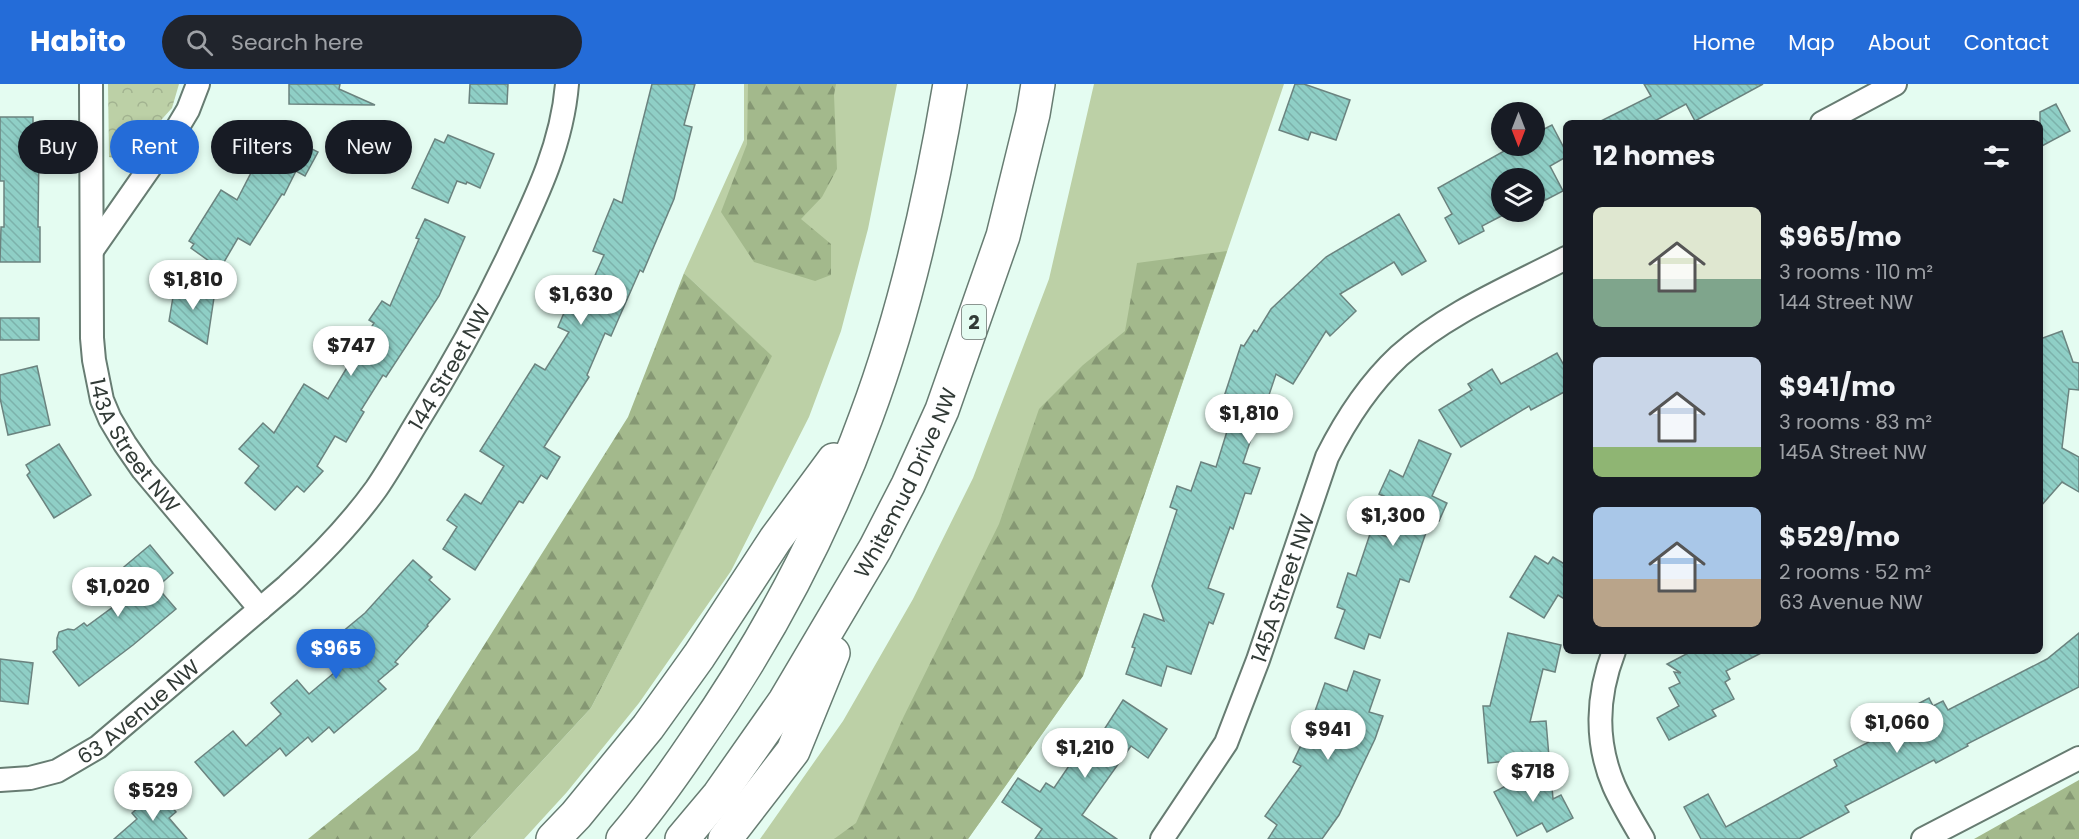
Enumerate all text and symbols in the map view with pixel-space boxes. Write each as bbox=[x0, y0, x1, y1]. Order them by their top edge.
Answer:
search box bbox=[162, 15, 582, 69]
text: Habito bbox=[30, 22, 126, 61]
icon: search bbox=[183, 26, 216, 59]
text: Search here bbox=[231, 27, 363, 58]
text: Home bbox=[1693, 28, 1755, 57]
text: Map bbox=[1788, 28, 1835, 57]
text: About bbox=[1868, 28, 1931, 57]
text: Contact bbox=[1964, 28, 2049, 57]
north arrow bbox=[1491, 102, 1545, 156]
map controls bbox=[1491, 102, 1545, 222]
chip: Buy bbox=[18, 120, 98, 174]
chip: Rent bbox=[110, 120, 199, 174]
chip: Filters bbox=[211, 120, 313, 174]
chip: New bbox=[325, 120, 412, 174]
text: 12 homes bbox=[1593, 138, 1715, 174]
icon: filters bbox=[1980, 140, 2013, 173]
button: layers bbox=[1491, 168, 1545, 222]
text: $965/mo bbox=[1779, 219, 1901, 255]
icon: home bbox=[1641, 231, 1713, 303]
text: 3 rooms · 110 m² bbox=[1779, 258, 1933, 286]
pin: $1,810 bbox=[144, 260, 242, 311]
text: $1,810 bbox=[163, 265, 223, 293]
pin: $1,630 bbox=[532, 275, 630, 326]
text: $1,630 bbox=[549, 280, 613, 308]
text: 144 Street NW bbox=[1779, 288, 1913, 316]
street label: 144 Street NW bbox=[401, 298, 497, 435]
road number: 2 bbox=[962, 305, 986, 339]
pin: $747 bbox=[315, 326, 387, 377]
text: $747 bbox=[327, 331, 375, 359]
text: $941/mo bbox=[1779, 369, 1895, 405]
street label: 143A Street NW bbox=[83, 375, 187, 519]
icon: home bbox=[1641, 381, 1713, 453]
street label: Whitemud Drive NW bbox=[847, 383, 963, 583]
pin: $1,810 bbox=[1200, 394, 1298, 445]
text: $1,810 bbox=[1219, 399, 1279, 427]
text: 3 rooms · 83 m² bbox=[1779, 408, 1932, 436]
text: 145A Street NW bbox=[1779, 438, 1927, 466]
pin: $1,300 bbox=[1344, 496, 1442, 547]
text: $1,300 bbox=[1361, 501, 1425, 529]
street label: 145A Street NW bbox=[1244, 510, 1321, 667]
text: $529/mo bbox=[1779, 519, 1900, 555]
icon: home bbox=[1641, 531, 1713, 603]
text: 2 rooms · 52 m² bbox=[1779, 558, 1931, 586]
pin: $1,020 bbox=[69, 567, 167, 618]
text: $1,020 bbox=[86, 572, 150, 600]
text: 63 Avenue NW bbox=[1779, 588, 1923, 616]
pin: $965 bbox=[300, 629, 372, 680]
text: $965 bbox=[310, 634, 362, 662]
street label: 63 Avenue NW bbox=[72, 652, 206, 771]
pin: $1,060 bbox=[1848, 703, 1946, 754]
text: $1,060 bbox=[1864, 708, 1930, 736]
pin: $941 bbox=[1292, 710, 1364, 761]
text: $941 bbox=[1305, 715, 1351, 743]
pin: $1,210 bbox=[1036, 728, 1134, 779]
text: $1,210 bbox=[1056, 733, 1114, 761]
pin: $718 bbox=[1497, 752, 1569, 803]
text: $718 bbox=[1511, 757, 1555, 785]
pin: $529 bbox=[117, 771, 189, 822]
text: $529 bbox=[128, 776, 178, 804]

